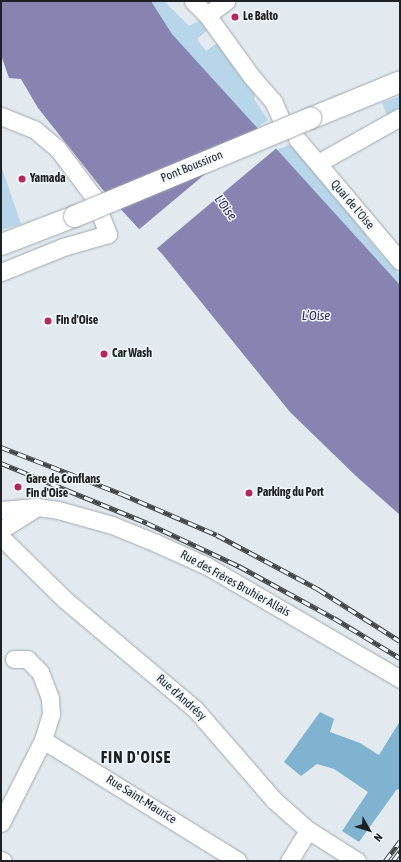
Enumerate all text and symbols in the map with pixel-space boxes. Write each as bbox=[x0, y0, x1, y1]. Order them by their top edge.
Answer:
place label: Le Balto bbox=[243, 10, 278, 24]
marker: Le Balto bbox=[230, 12, 240, 22]
street label: Pont Boussiron bbox=[159, 148, 225, 186]
place label: Yamada bbox=[30, 172, 66, 186]
marker: Yamada bbox=[17, 174, 27, 184]
street label: Quai de l'Oise bbox=[327, 177, 377, 233]
water label: L'Oise bbox=[210, 192, 240, 224]
water label: L’Oise bbox=[302, 308, 330, 324]
place label: Fin d'Oise bbox=[56, 314, 98, 328]
marker: Fin d'Oise bbox=[43, 316, 53, 326]
place label: Car Wash bbox=[112, 347, 152, 361]
marker: Car Wash bbox=[99, 349, 109, 359]
place label: Gare de Conflans Fin d'Oise bbox=[26, 473, 100, 501]
marker: Gare de Conflans Fin d'Oise bbox=[13, 482, 23, 492]
place label: Parking du Port bbox=[257, 486, 324, 500]
marker: Parking du Port bbox=[244, 488, 254, 498]
street label: Rue des Frères Bruhier Allais bbox=[178, 548, 292, 620]
street label: Rue d'Andrésy bbox=[153, 672, 209, 724]
district label: FIN D'OISE bbox=[101, 747, 171, 767]
street label: Rue Saint-Maurice bbox=[103, 773, 179, 827]
north arrow bbox=[349, 810, 389, 850]
text: N bbox=[372, 831, 385, 844]

